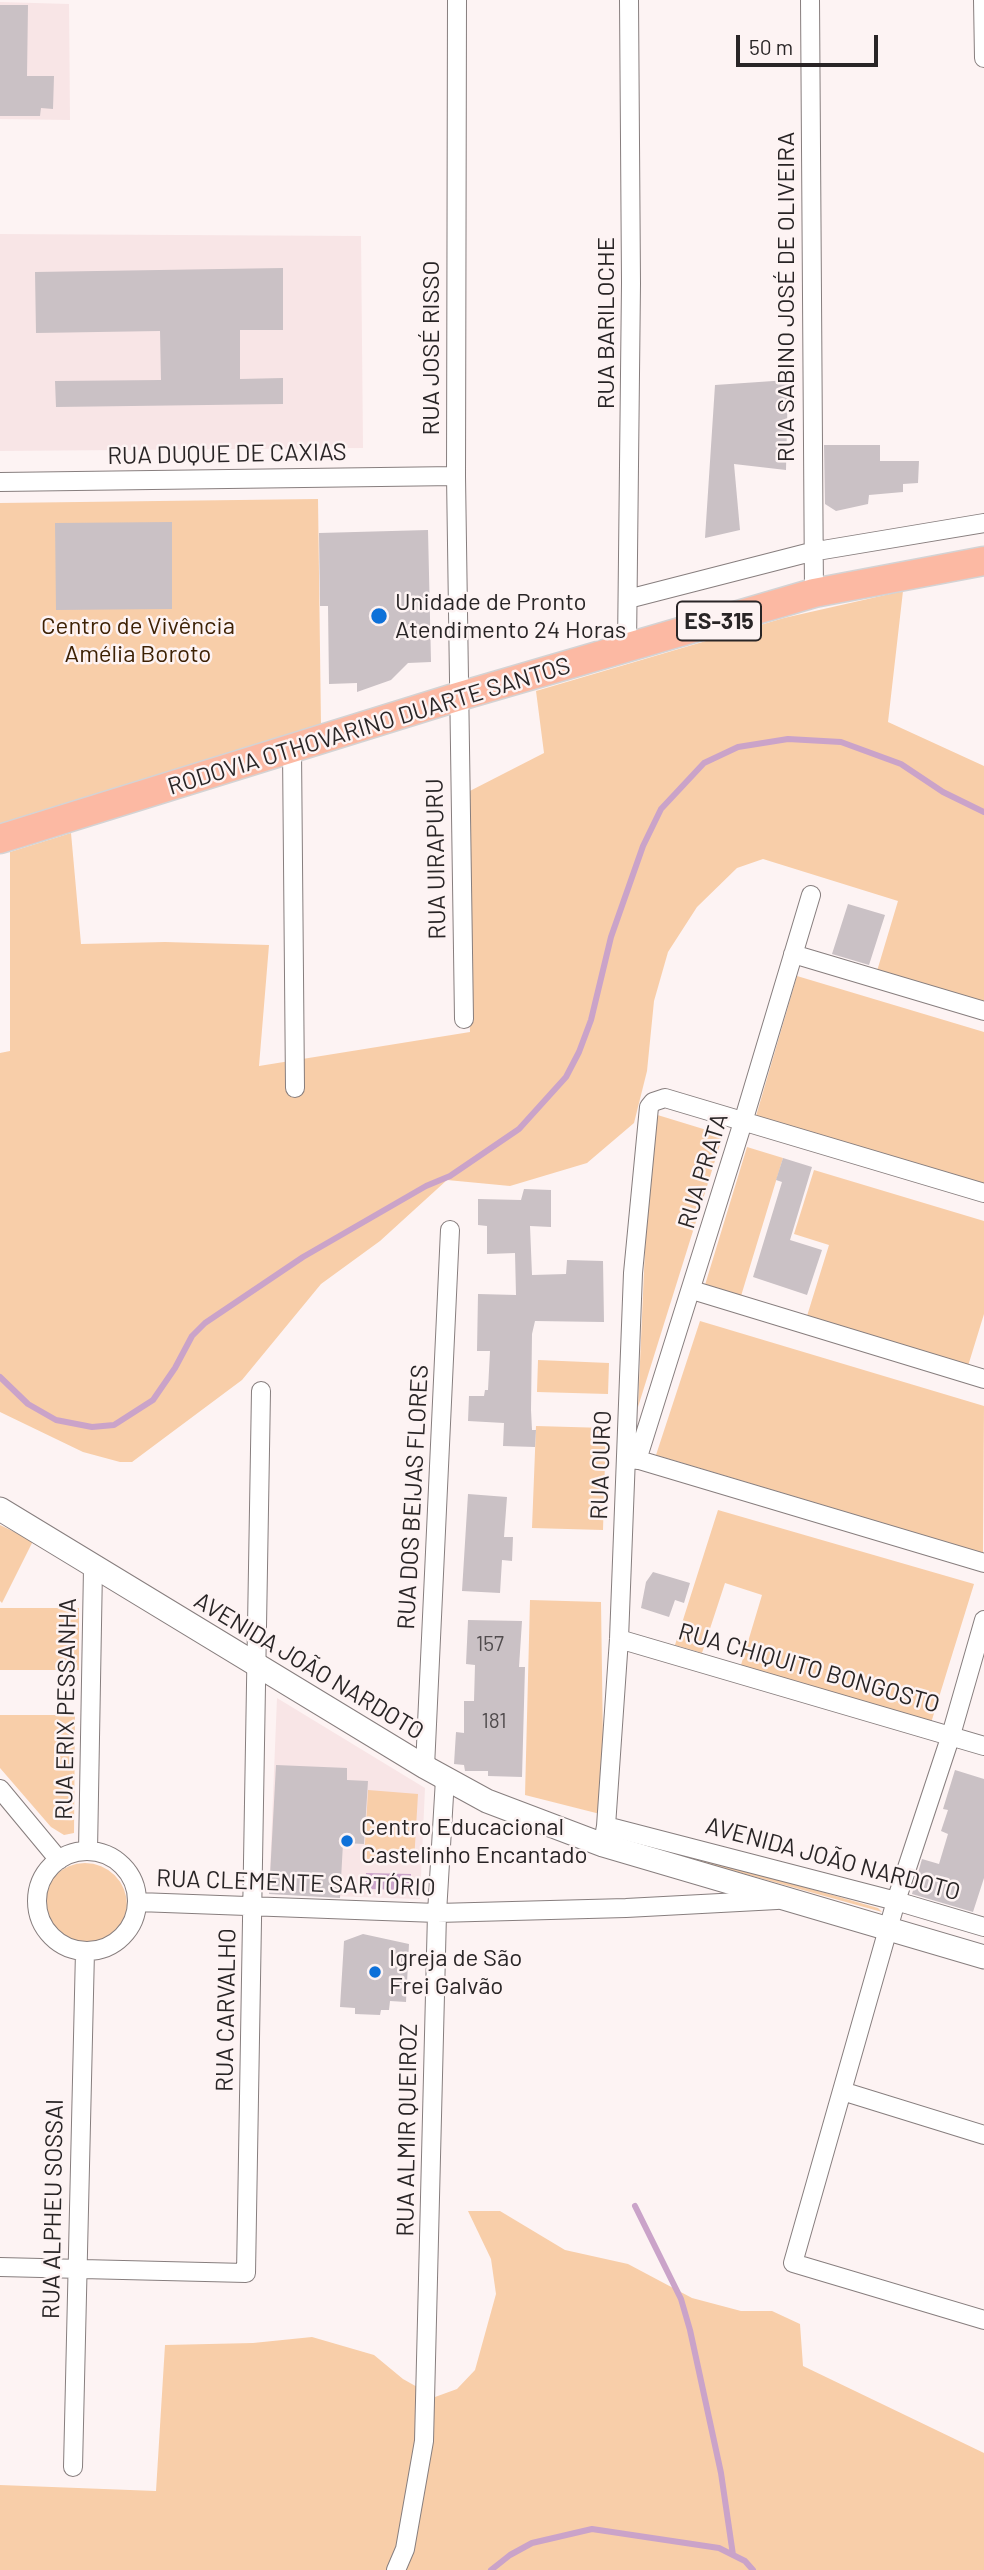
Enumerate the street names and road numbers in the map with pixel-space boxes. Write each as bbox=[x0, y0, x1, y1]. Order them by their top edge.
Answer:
street label: RUA SABINO JOSÉ DE OLIVEIRA bbox=[772, 132, 800, 462]
street label: RUA BARILOCHE bbox=[592, 237, 620, 409]
street label: RUA JOSÉ RISSO bbox=[417, 260, 445, 436]
street label: RUA DUQUE DE CAXIAS bbox=[107, 438, 347, 470]
road number: ES-315 bbox=[677, 601, 761, 640]
street label: RODOVIA OTHOVARINO DUARTE SANTOS bbox=[164, 651, 574, 801]
street label: RUA UIRAPURU bbox=[420, 778, 452, 940]
street label: RUA PRATA bbox=[672, 1110, 734, 1232]
street label: RUA DOS BEIJAS FLORES bbox=[392, 1364, 434, 1630]
street label: RUA OURO bbox=[585, 1410, 617, 1520]
street label: AVENIDA JOÃO NARDOTO bbox=[189, 1586, 429, 1746]
street label: RUA ERIX PESSANHA bbox=[50, 1598, 82, 1820]
street label: RUA CHIQUITO BONGOSTO bbox=[675, 1617, 943, 1719]
street label: AVENIDA JOÃO NARDOTO bbox=[702, 1811, 964, 1907]
street label: RUA CLEMENTE SARTÓRIO bbox=[156, 1864, 436, 1902]
street label: RUA CARVALHO bbox=[210, 1928, 242, 2092]
street label: RUA ALMIR QUEIROZ bbox=[391, 2023, 423, 2237]
street label: RUA ALPHEU SOSSAI bbox=[37, 2099, 69, 2319]

